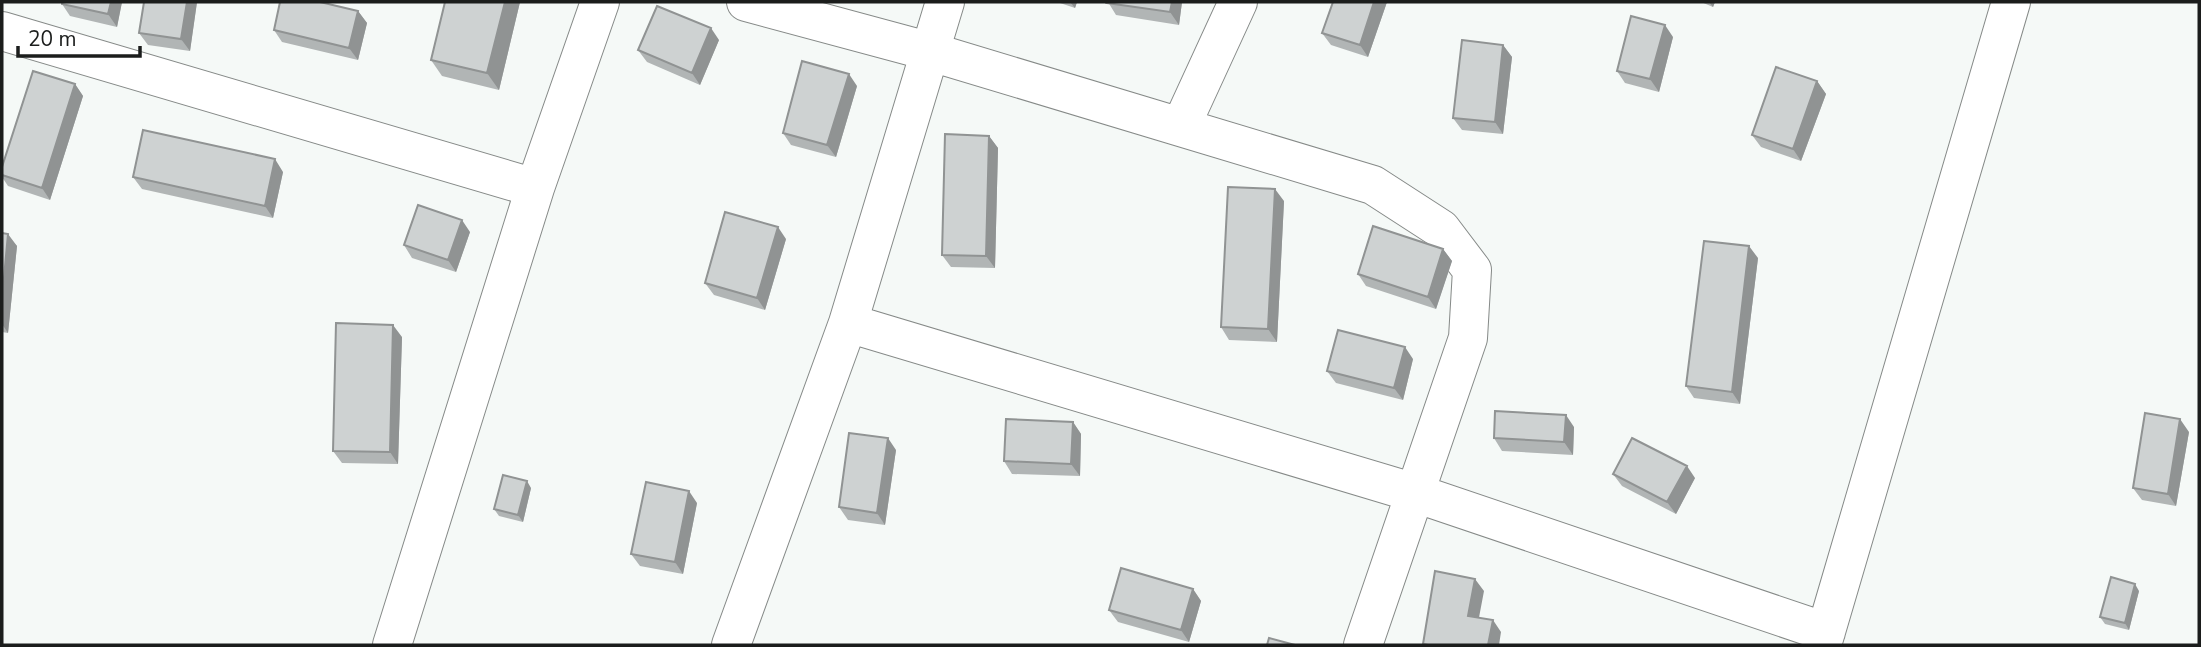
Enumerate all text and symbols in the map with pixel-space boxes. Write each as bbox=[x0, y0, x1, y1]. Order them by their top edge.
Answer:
scale bar bbox=[18, 14, 140, 58]
text: 20 m bbox=[28, 25, 77, 53]

